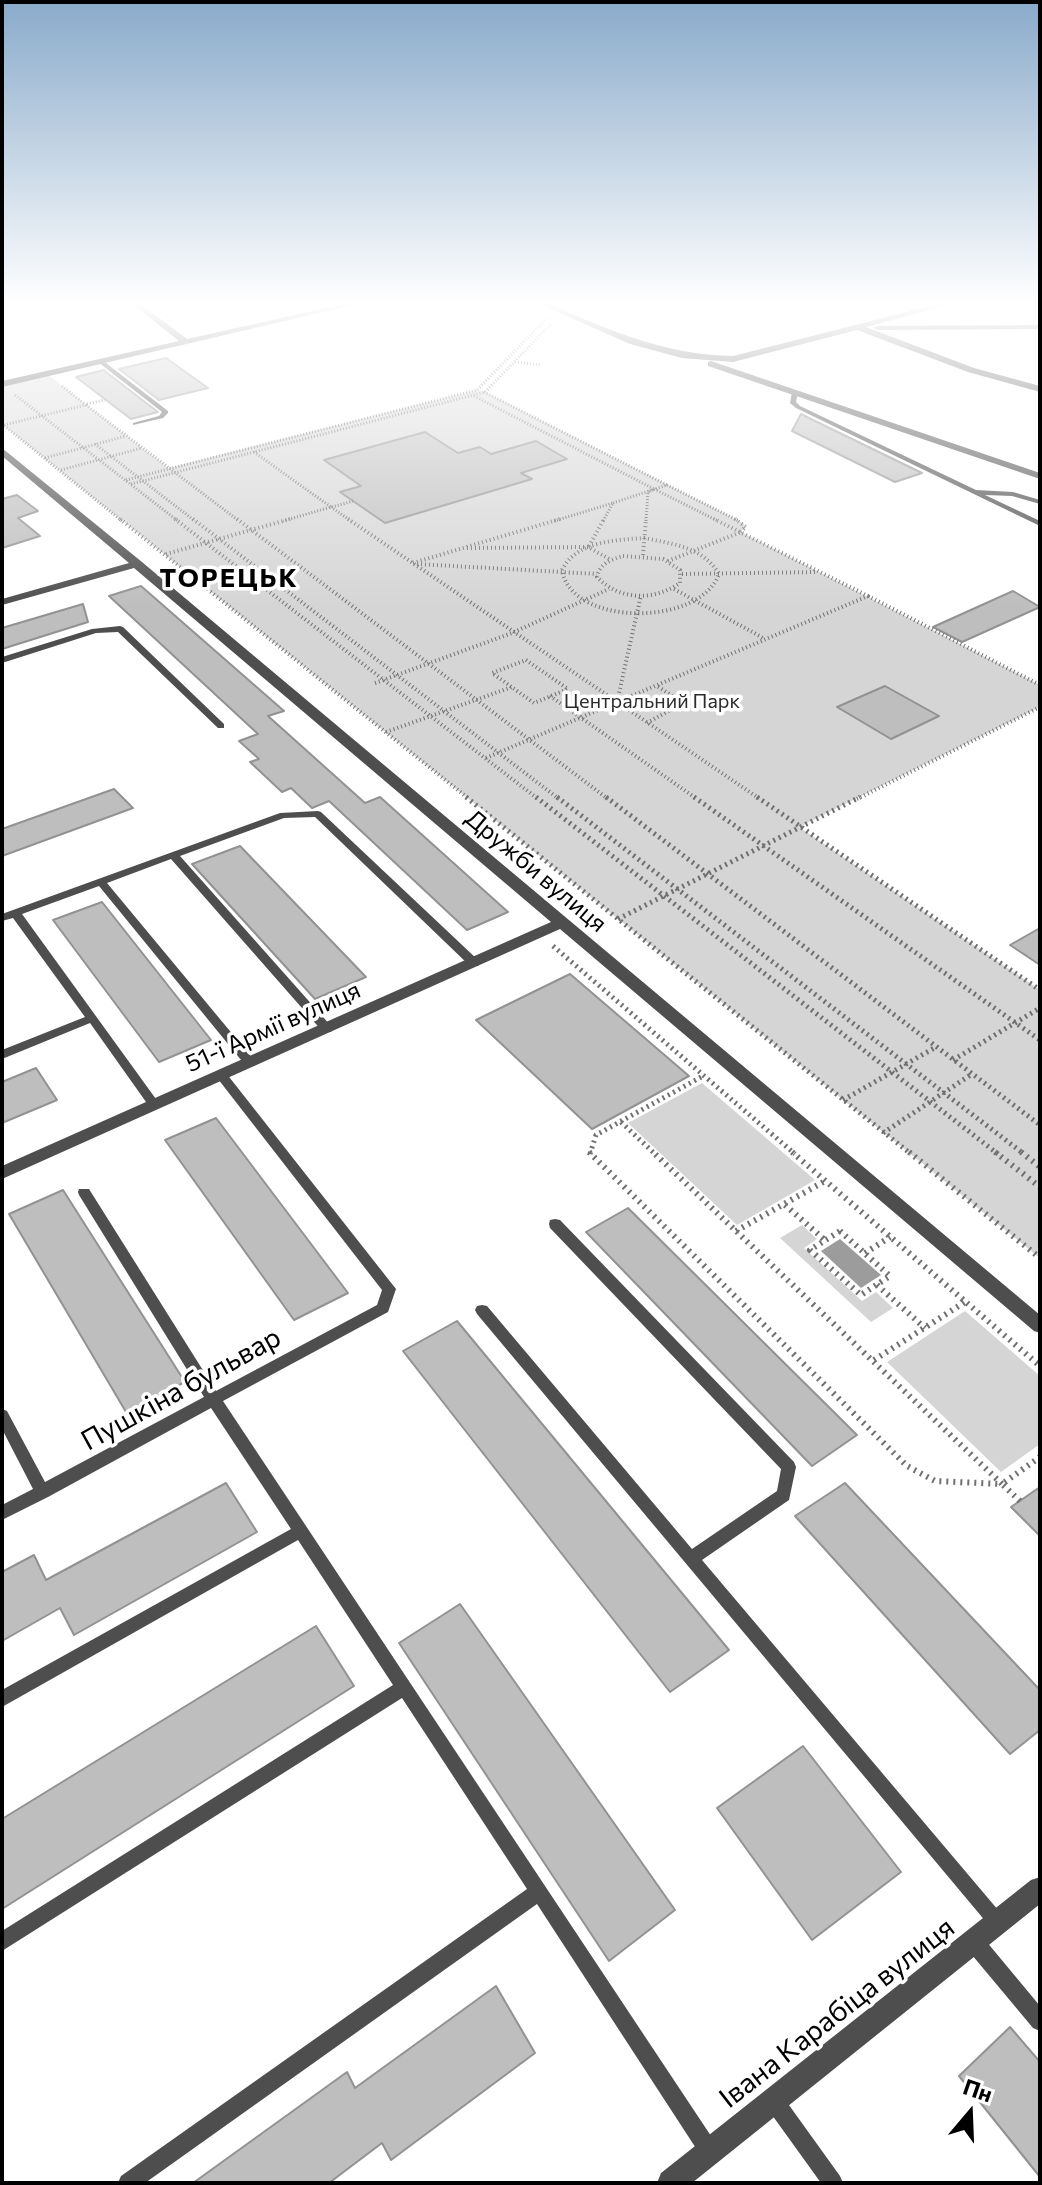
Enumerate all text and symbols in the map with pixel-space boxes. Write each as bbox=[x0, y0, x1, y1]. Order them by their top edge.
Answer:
district label: ТОРЕЦЬК bbox=[159, 562, 299, 594]
park label: Центральний Парк bbox=[564, 689, 740, 713]
street label: Дружби вулиця bbox=[460, 804, 612, 938]
street label: 51-ї Армії вулиця bbox=[181, 976, 365, 1078]
street label: Пушкіна бульвар bbox=[75, 1320, 287, 1458]
street label: Івана Карабіца вулиця bbox=[713, 1911, 961, 2115]
text: Пн bbox=[960, 2072, 996, 2107]
north arrow bbox=[930, 2073, 1010, 2153]

